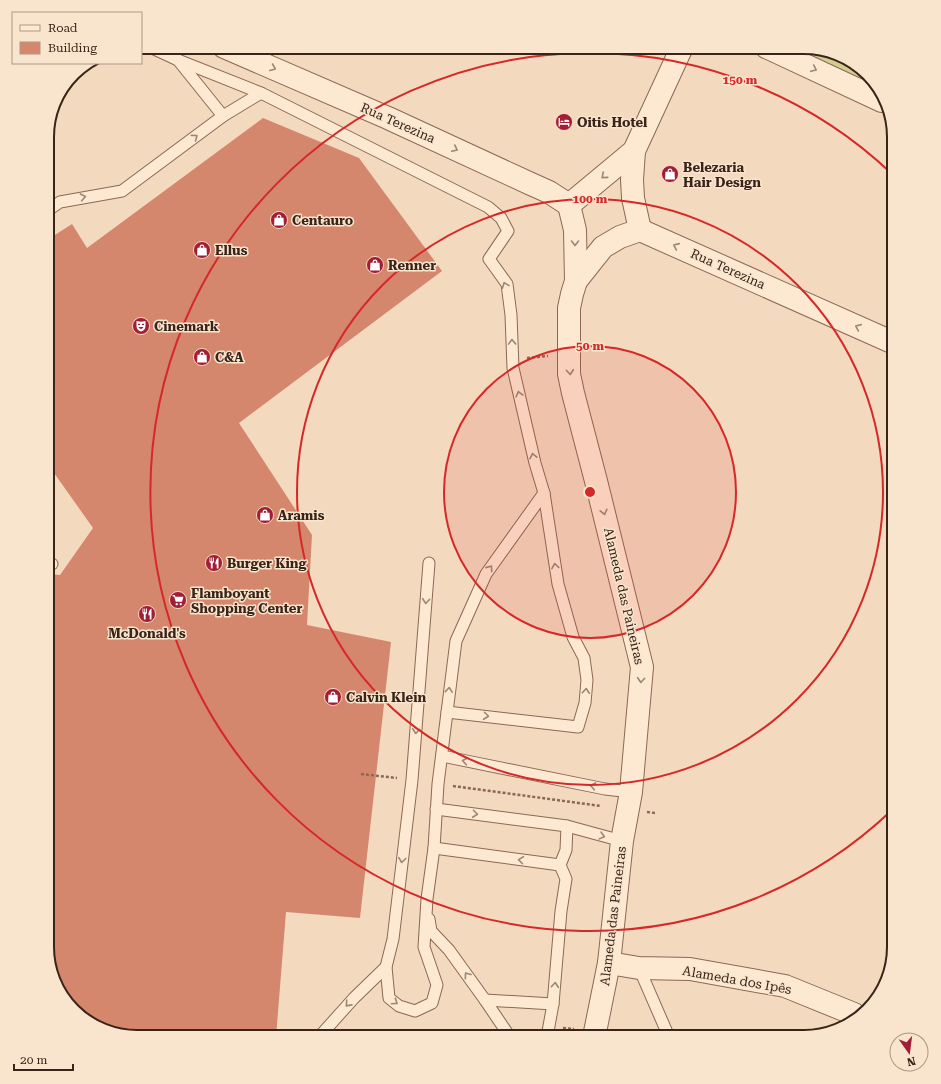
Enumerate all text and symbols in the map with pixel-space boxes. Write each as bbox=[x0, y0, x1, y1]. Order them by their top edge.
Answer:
legend bbox=[12, 12, 142, 64]
text: Road bbox=[48, 21, 78, 35]
text: Building bbox=[48, 41, 97, 55]
one-way arrow bbox=[268, 63, 276, 71]
one-way arrow bbox=[811, 65, 818, 73]
text: 150 m bbox=[723, 73, 758, 87]
street label: Rua Terezina bbox=[358, 100, 438, 146]
hotel icon: Oitis Hotel bbox=[554, 112, 574, 132]
place label: Oitis Hotel bbox=[577, 115, 648, 130]
one-way arrow bbox=[190, 135, 197, 142]
one-way arrow bbox=[451, 144, 459, 152]
place label: Belezaria Hair Design bbox=[683, 160, 761, 190]
shop icon: Belezaria Hair Design bbox=[660, 164, 680, 184]
one-way arrow bbox=[601, 172, 608, 179]
text: 100 m bbox=[573, 192, 608, 206]
one-way arrow bbox=[80, 194, 86, 202]
shop icon: Centauro bbox=[269, 210, 289, 230]
place label: Centauro bbox=[292, 213, 353, 228]
shop icon: Ellus bbox=[192, 240, 212, 260]
one-way arrow bbox=[571, 240, 579, 246]
one-way arrow bbox=[672, 242, 679, 250]
place label: Ellus bbox=[215, 243, 248, 258]
street label: Rua Terezina bbox=[688, 246, 768, 292]
shop icon: Renner bbox=[365, 255, 385, 275]
place label: Renner bbox=[388, 258, 436, 273]
one-way arrow bbox=[502, 281, 510, 288]
theatre icon: Cinemark bbox=[131, 316, 151, 336]
place label: Cinemark bbox=[154, 319, 219, 334]
one-way arrow bbox=[855, 324, 863, 332]
one-way arrow bbox=[507, 339, 516, 345]
text: 50 m bbox=[576, 339, 604, 353]
shop icon: C&A bbox=[192, 347, 212, 367]
place label: C&A bbox=[215, 350, 244, 365]
one-way arrow bbox=[565, 369, 574, 376]
one-way arrow bbox=[515, 391, 524, 398]
one-way arrow bbox=[530, 453, 538, 460]
centre of rings bbox=[583, 485, 597, 499]
shop icon: Aramis bbox=[255, 505, 275, 525]
place label: Aramis bbox=[278, 508, 325, 523]
one-way arrow bbox=[599, 509, 607, 515]
street label: Alameda das Paineiras bbox=[601, 526, 647, 666]
restaurant icon: Burger King bbox=[204, 553, 224, 573]
place label: Burger King bbox=[227, 556, 307, 571]
one-way arrow bbox=[551, 563, 560, 570]
one-way arrow bbox=[485, 565, 493, 572]
place label: Flamboyant Shopping Center bbox=[191, 586, 302, 616]
supermarket icon: Flamboyant Shopping Center bbox=[168, 590, 188, 610]
one-way arrow bbox=[421, 598, 430, 604]
restaurant icon: McDonald's bbox=[137, 604, 157, 624]
place label: McDonald's bbox=[108, 626, 186, 641]
one-way arrow bbox=[636, 677, 645, 683]
shop icon: Calvin Klein bbox=[323, 687, 343, 707]
one-way arrow bbox=[445, 687, 454, 693]
one-way arrow bbox=[582, 688, 591, 694]
place label: Calvin Klein bbox=[346, 690, 427, 705]
one-way arrow bbox=[483, 712, 489, 721]
one-way arrow bbox=[411, 728, 420, 734]
one-way arrow bbox=[462, 757, 468, 766]
one-way arrow bbox=[590, 783, 596, 791]
one-way arrow bbox=[472, 809, 478, 818]
one-way arrow bbox=[599, 831, 605, 839]
street label: Alameda das Paineiras bbox=[597, 845, 629, 987]
one-way arrow bbox=[518, 856, 524, 865]
one-way arrow bbox=[398, 857, 407, 863]
street label: Alameda dos Ipês bbox=[681, 963, 793, 997]
one-way arrow bbox=[464, 972, 472, 979]
one-way arrow bbox=[550, 982, 559, 988]
one-way arrow bbox=[391, 998, 398, 1005]
one-way arrow bbox=[346, 999, 353, 1007]
north arrow bbox=[889, 1032, 929, 1072]
scale bar bbox=[14, 1046, 73, 1072]
text: 20 m bbox=[20, 1053, 47, 1067]
text: N bbox=[905, 1054, 917, 1069]

